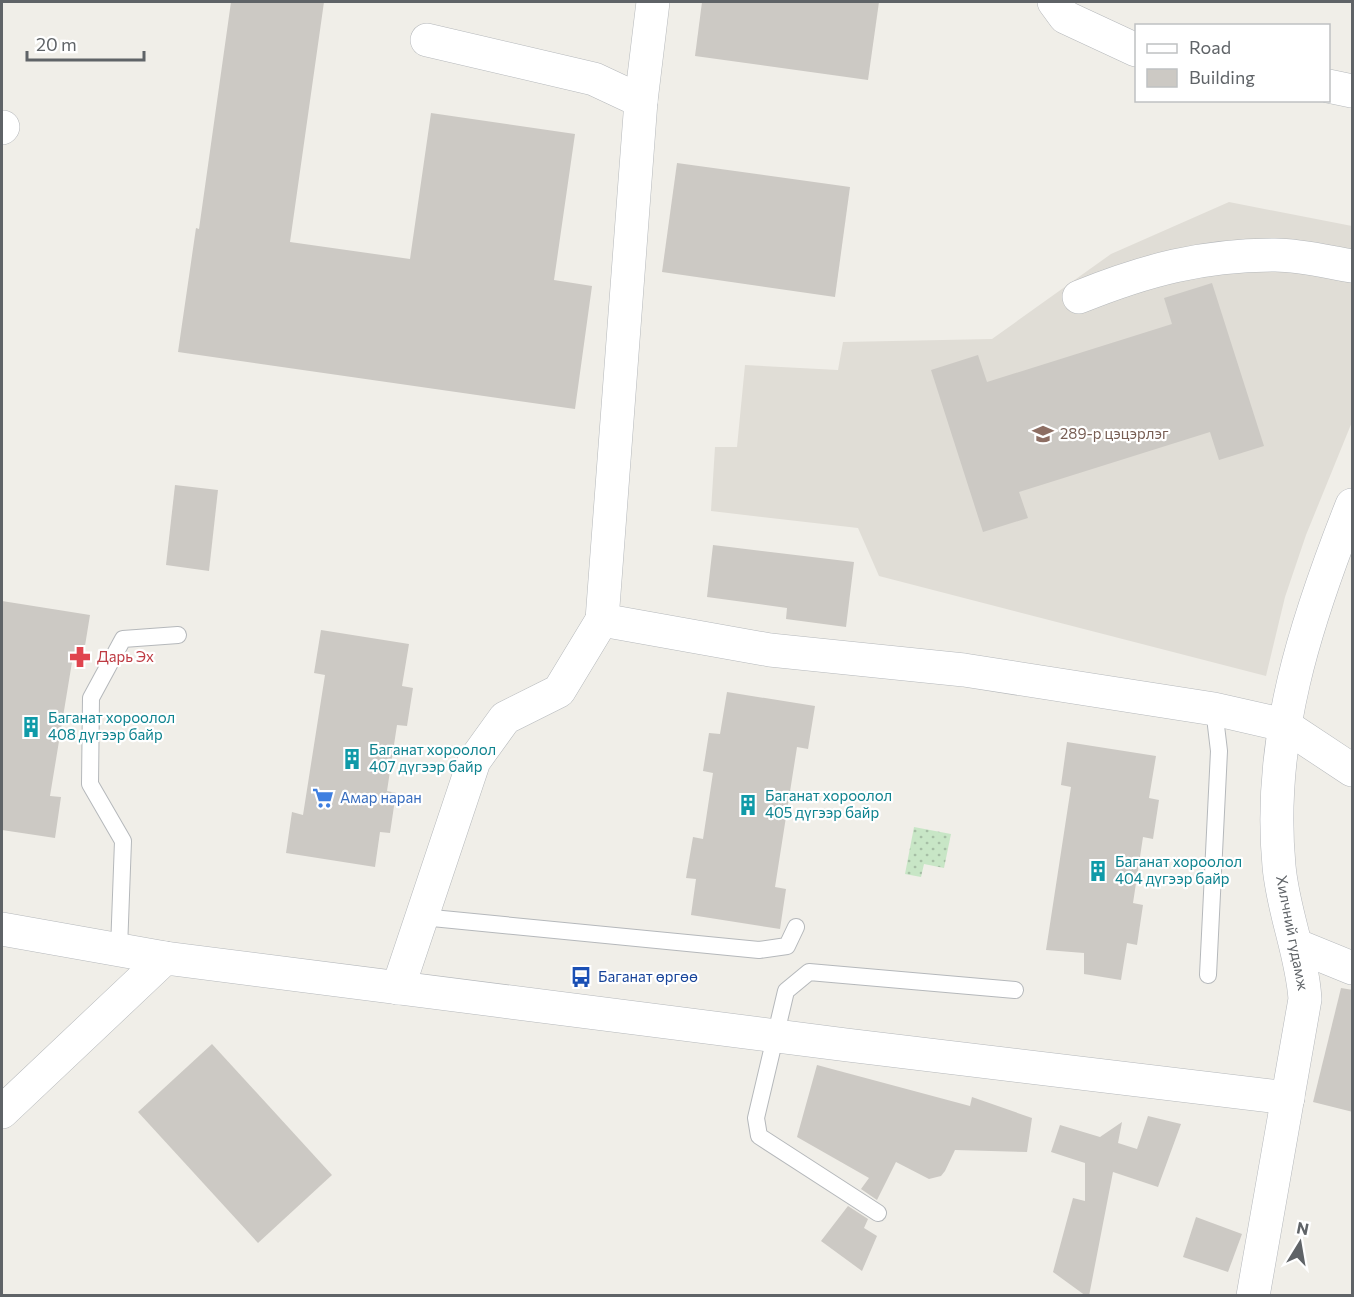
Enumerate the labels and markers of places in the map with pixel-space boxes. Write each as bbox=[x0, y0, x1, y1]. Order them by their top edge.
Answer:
school or university icon: 289-р цэцэрлэг bbox=[1031, 422, 1055, 446]
place label: 289-р цэцэрлэг bbox=[1060, 424, 1169, 442]
pharmacy icon: Дарь Эх bbox=[68, 645, 92, 669]
place label: Дарь Эх bbox=[97, 647, 154, 665]
place label: Баганат хороолол 408 дүгээр байр bbox=[48, 708, 175, 743]
building icon: Баганат хороолол 408 дүгээр байр bbox=[19, 715, 43, 739]
place label: Баганат хороолол 407 дүгээр байр bbox=[369, 740, 496, 775]
building icon: Баганат хороолол 407 дүгээр байр bbox=[340, 747, 364, 771]
supermarket icon: Амар наран bbox=[311, 786, 335, 810]
place label: Баганат хороолол 405 дүгээр байр bbox=[765, 786, 892, 821]
place label: Амар наран bbox=[340, 788, 422, 806]
building icon: Баганат хороолол 405 дүгээр байр bbox=[736, 793, 760, 817]
place label: Баганат хороолол 404 дүгээр байр bbox=[1115, 852, 1242, 887]
building icon: Баганат хороолол 404 дүгээр байр bbox=[1086, 859, 1110, 883]
bus stop icon: Баганат өргөө bbox=[569, 965, 593, 989]
place label: Баганат өргөө bbox=[598, 967, 698, 985]

